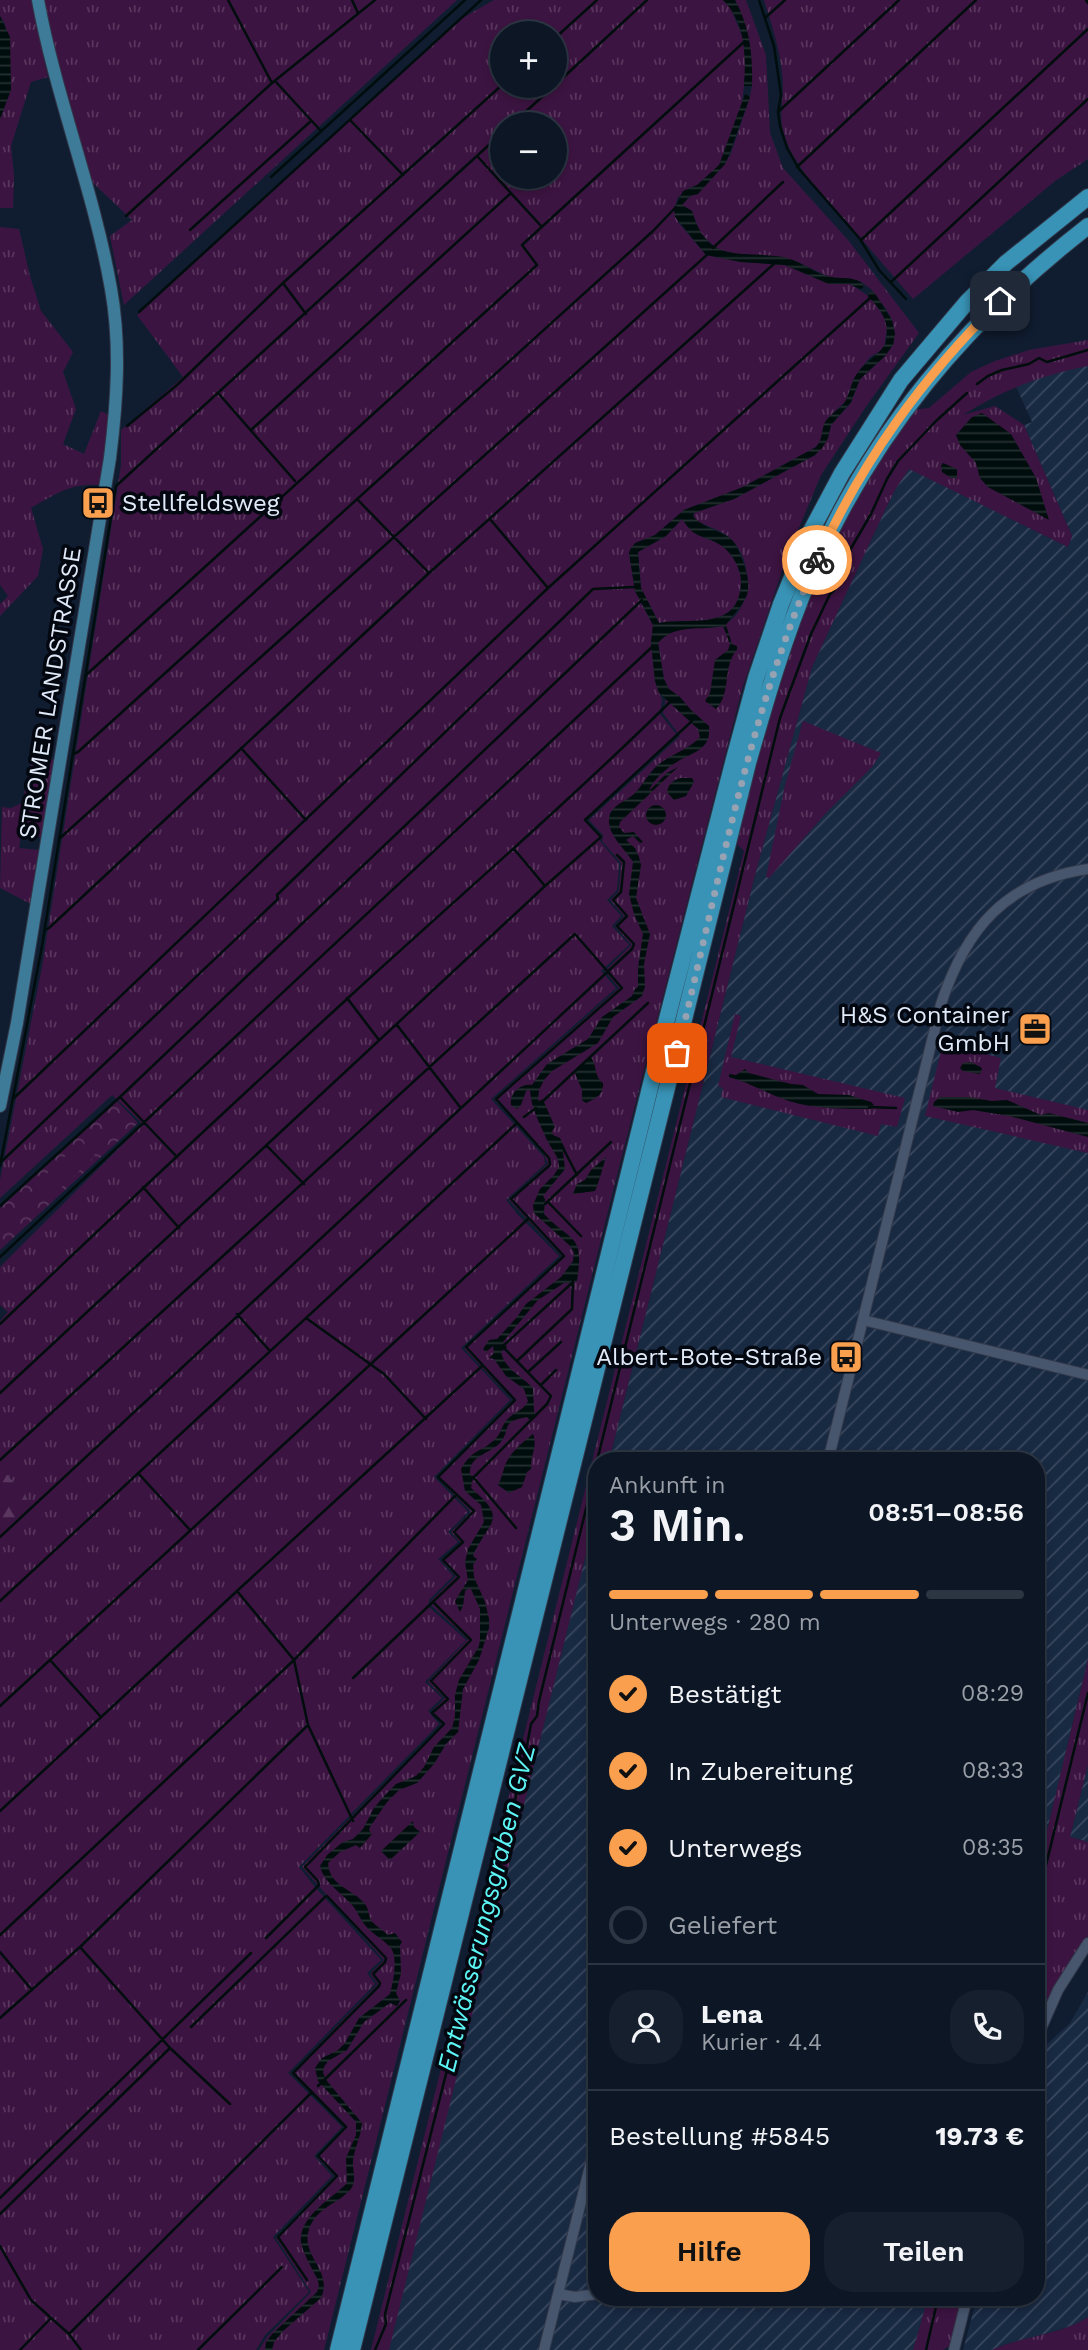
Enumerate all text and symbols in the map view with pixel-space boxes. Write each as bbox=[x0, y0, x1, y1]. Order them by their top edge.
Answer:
map controls bbox=[490, 21, 567, 189]
button: + bbox=[490, 21, 567, 98]
button: − bbox=[490, 112, 567, 189]
pin bbox=[970, 271, 1030, 331]
icon: home bbox=[981, 282, 1019, 320]
bus stop icon: Stellfeldsweg bbox=[79, 484, 117, 522]
place label: Stellfeldsweg bbox=[122, 489, 280, 517]
courier bbox=[782, 525, 852, 595]
icon: bike bbox=[798, 541, 836, 579]
street label: STROMER LANDSTRASSE bbox=[13, 545, 87, 841]
place label: H&S Container GmbH bbox=[840, 1001, 1010, 1057]
office icon: H&S Container GmbH bbox=[1016, 1010, 1054, 1048]
pin bbox=[647, 1023, 707, 1083]
icon: bag bbox=[658, 1034, 696, 1072]
bus stop icon: Albert-Bote-Straße bbox=[827, 1338, 865, 1376]
place label: Albert-Bote-Straße bbox=[596, 1343, 822, 1371]
text: Ankunft in bbox=[609, 1472, 725, 1499]
text: 08:51–08:56 bbox=[868, 1497, 1024, 1527]
text: 3 Min. bbox=[609, 1498, 745, 1552]
text: Unterwegs · 280 m bbox=[609, 1609, 821, 1636]
icon: check bbox=[609, 1675, 647, 1713]
text: Bestätigt bbox=[668, 1679, 781, 1709]
text: 08:29 bbox=[961, 1680, 1024, 1707]
water label: Entwässerungsgraben GVZ bbox=[431, 1739, 542, 2075]
icon: check bbox=[609, 1752, 647, 1790]
text: In Zubereitung bbox=[668, 1756, 853, 1786]
text: 08:33 bbox=[962, 1757, 1024, 1784]
icon: check bbox=[609, 1829, 647, 1867]
text: Unterwegs bbox=[668, 1833, 803, 1863]
text: 08:35 bbox=[962, 1834, 1024, 1861]
text: Geliefert bbox=[668, 1910, 777, 1940]
button: person bbox=[609, 1990, 683, 2064]
button: phone bbox=[950, 1990, 1024, 2064]
text: Lena bbox=[701, 1999, 763, 2029]
text: Kurier · 4.4 bbox=[701, 2029, 822, 2056]
text: Bestellung #5845 bbox=[609, 2121, 830, 2151]
text: 19.73 € bbox=[935, 2121, 1024, 2151]
button: Hilfe bbox=[609, 2212, 810, 2292]
button: Teilen bbox=[824, 2212, 1024, 2292]

